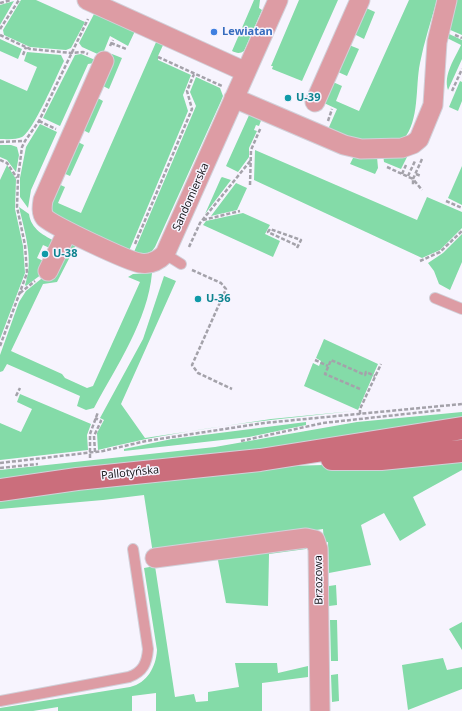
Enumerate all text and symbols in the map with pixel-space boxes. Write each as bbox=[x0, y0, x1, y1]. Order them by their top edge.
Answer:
place label: Lewiatan bbox=[222, 25, 273, 39]
marker: Lewiatan bbox=[209, 27, 219, 37]
place label: U-39 bbox=[296, 91, 320, 105]
marker: U-39 bbox=[283, 93, 293, 103]
street label: Sandomierska bbox=[170, 161, 212, 233]
place label: U-38 bbox=[53, 247, 77, 261]
marker: U-38 bbox=[40, 249, 50, 259]
place label: U-36 bbox=[206, 292, 230, 306]
marker: U-36 bbox=[193, 294, 203, 304]
street label: Pallotyńska bbox=[100, 463, 160, 483]
street label: Brzozowa bbox=[312, 555, 326, 605]

